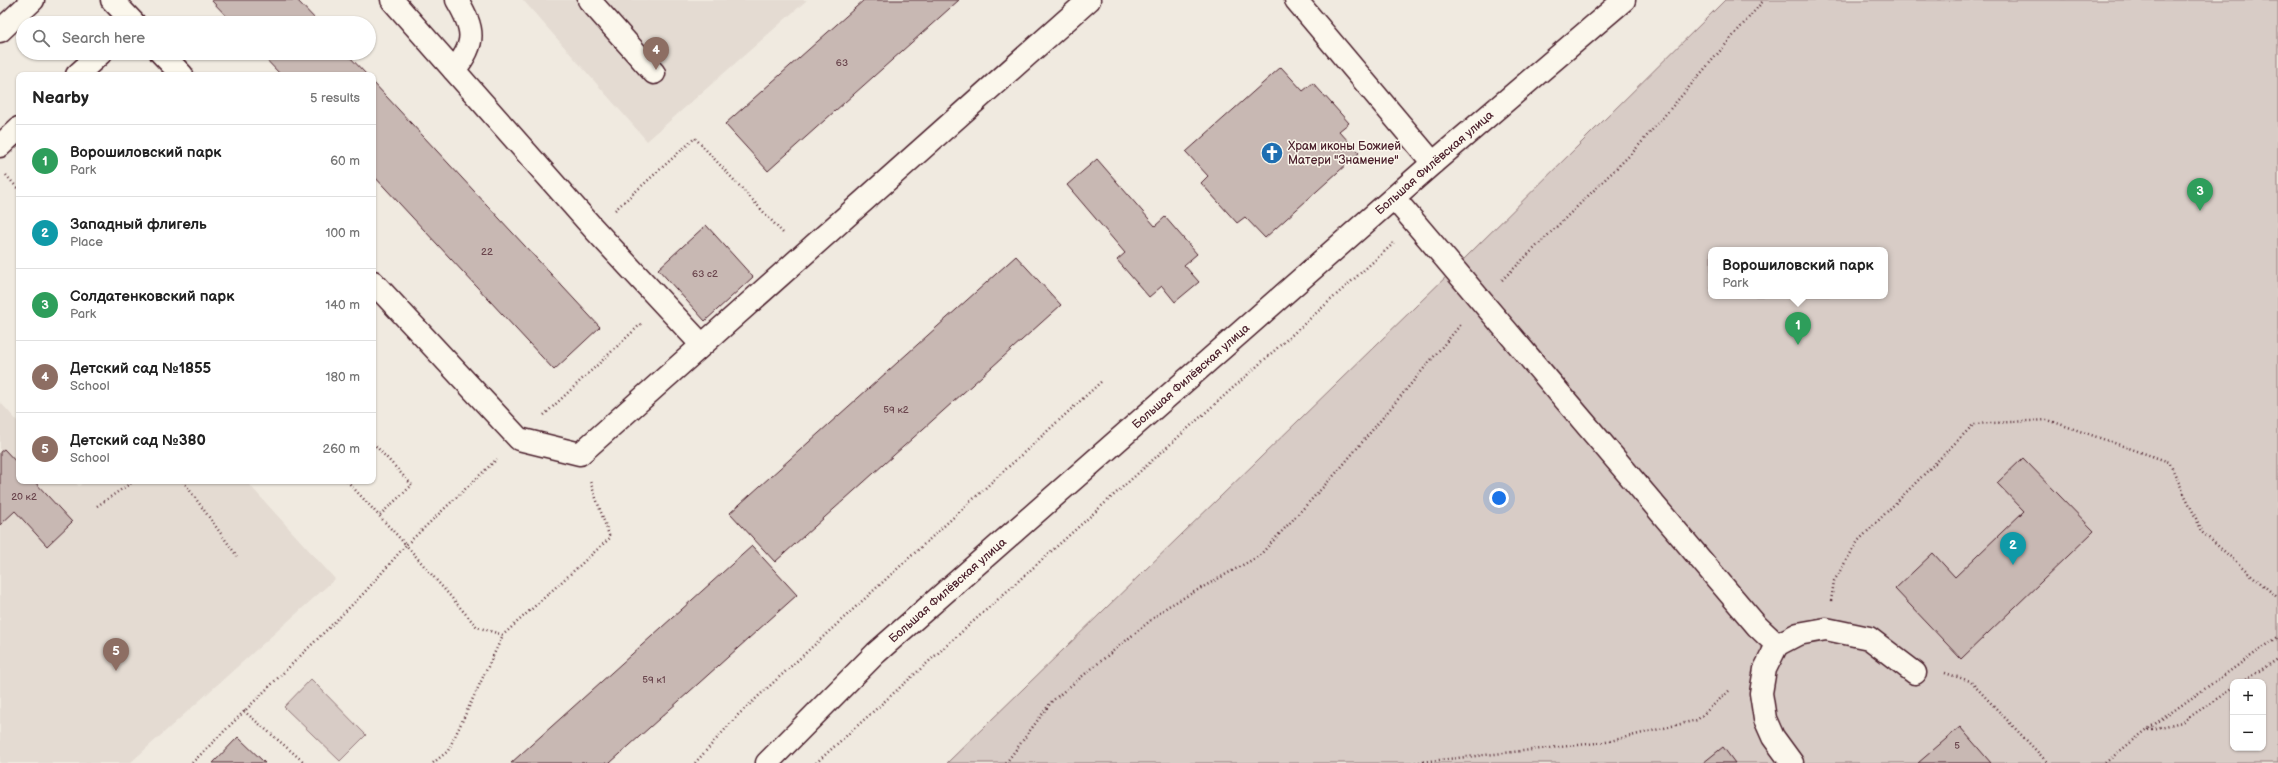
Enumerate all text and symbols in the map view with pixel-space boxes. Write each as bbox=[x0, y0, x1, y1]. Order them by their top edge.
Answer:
search box bbox=[16, 16, 376, 60]
icon: search bbox=[30, 27, 52, 49]
text: Search here bbox=[62, 29, 145, 48]
pin: 4 bbox=[643, 37, 669, 70]
house number: 63 bbox=[836, 57, 848, 69]
text: Nearby bbox=[32, 88, 89, 108]
text: 5 results bbox=[310, 90, 360, 106]
street label: Большая Филёвская улица bbox=[1372, 108, 1497, 218]
place label: Храм иконы Божией Матери "Знамение" bbox=[1288, 139, 1401, 168]
church icon: Храм иконы Божией Матери "Знамение" bbox=[1259, 140, 1285, 166]
text: Ворошиловский парк bbox=[70, 143, 221, 162]
text: 1 bbox=[42, 153, 48, 169]
text: 60 m bbox=[330, 153, 360, 169]
text: Park bbox=[70, 162, 96, 178]
pin: 3 bbox=[2187, 178, 2213, 211]
text: Западный флигель bbox=[70, 215, 207, 234]
text: 2 bbox=[41, 225, 49, 241]
text: 100 m bbox=[325, 225, 360, 241]
text: Place bbox=[70, 234, 103, 250]
house number: 22 bbox=[481, 246, 493, 258]
popup bbox=[1708, 247, 1888, 299]
text: Ворошиловский парк bbox=[1722, 256, 1874, 275]
house number: 63 с2 bbox=[692, 268, 718, 280]
text: Park bbox=[1722, 275, 1748, 291]
text: Солдатенковский парк bbox=[70, 287, 234, 306]
text: 3 bbox=[41, 297, 49, 313]
text: 140 m bbox=[325, 297, 360, 313]
text: Park bbox=[70, 306, 96, 322]
pin: 1 bbox=[1785, 312, 1811, 345]
street label: Большая Филёвская улица bbox=[1129, 321, 1253, 432]
text: Детский сад №1855 bbox=[70, 359, 211, 378]
text: 4 bbox=[41, 369, 49, 385]
text: 180 m bbox=[325, 369, 360, 385]
text: School bbox=[70, 378, 110, 394]
house number: 59 к2 bbox=[883, 404, 909, 416]
text: Детский сад №380 bbox=[70, 431, 206, 450]
text: 5 bbox=[41, 441, 49, 457]
text: 260 m bbox=[322, 441, 360, 457]
text: School bbox=[70, 450, 110, 466]
your location bbox=[1489, 488, 1509, 508]
house number: 20 к2 bbox=[11, 491, 37, 503]
pin: 2 bbox=[2000, 532, 2026, 565]
street label: Большая Филёвская улица bbox=[886, 535, 1010, 646]
pin: 5 bbox=[103, 638, 129, 671]
house number: 59 к1 bbox=[642, 674, 666, 686]
map controls bbox=[2230, 679, 2266, 751]
button: + bbox=[2230, 679, 2266, 715]
button: − bbox=[2230, 715, 2266, 751]
house number: 5 bbox=[1954, 740, 1960, 752]

